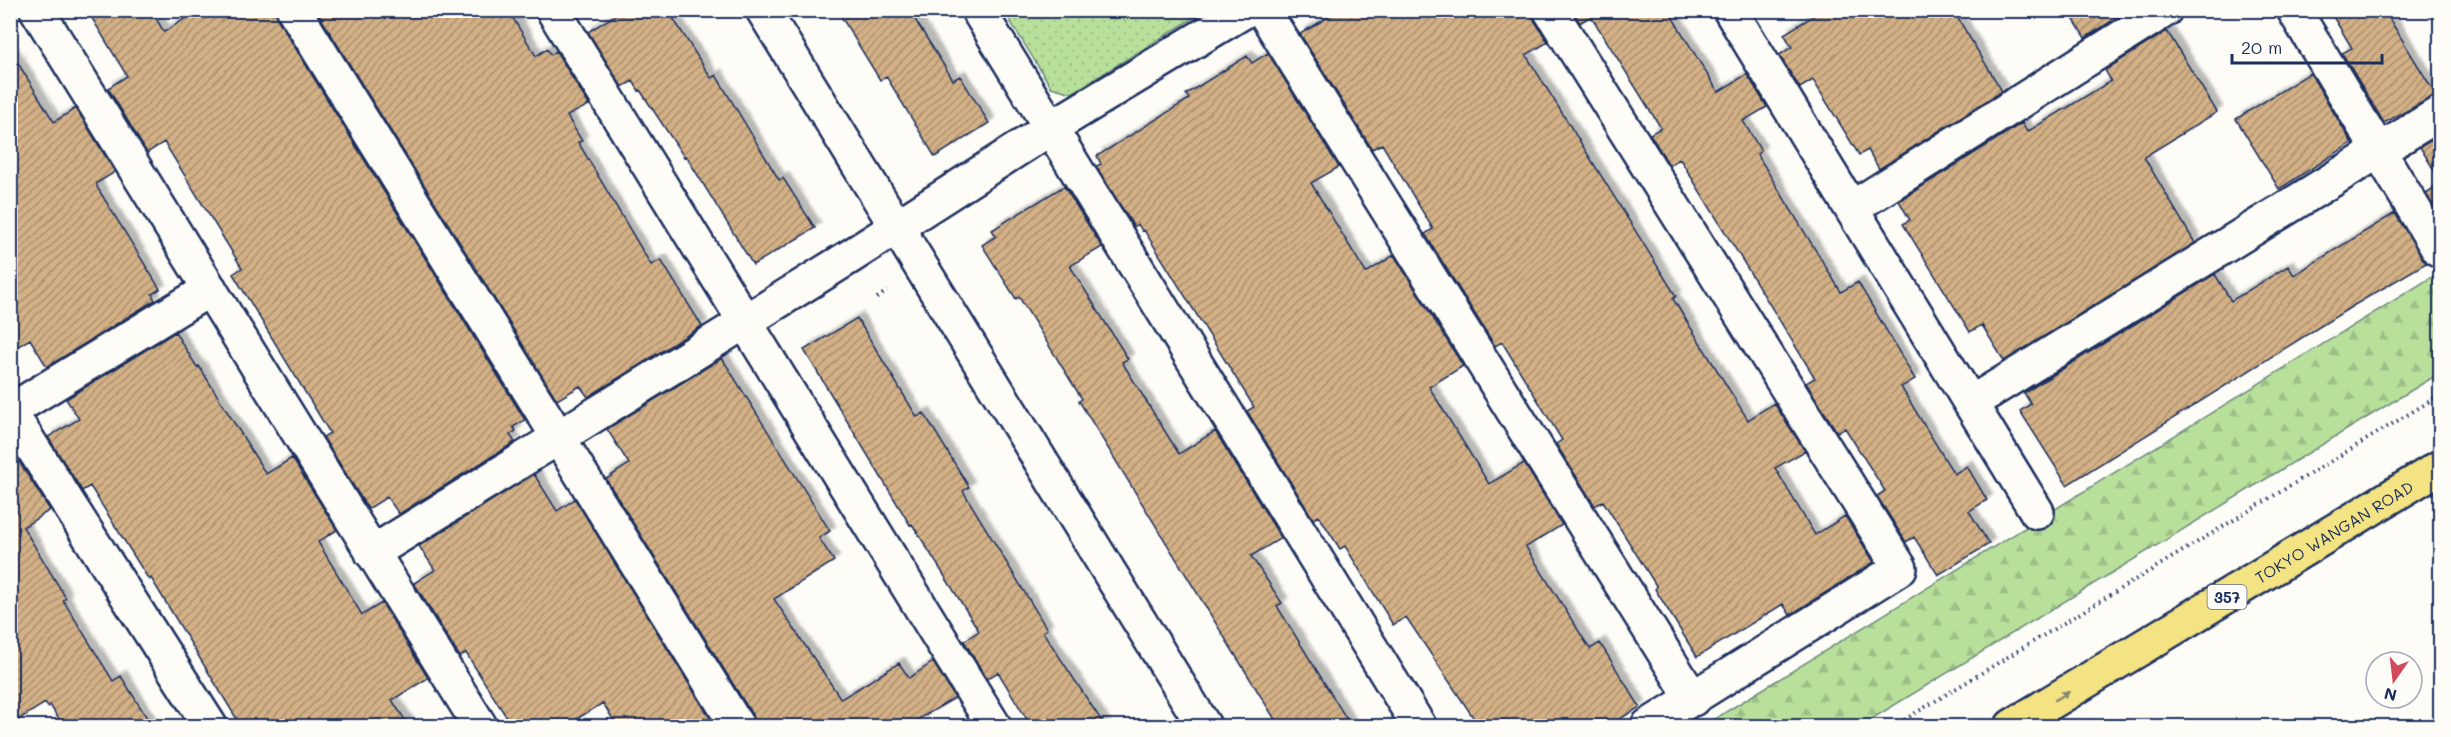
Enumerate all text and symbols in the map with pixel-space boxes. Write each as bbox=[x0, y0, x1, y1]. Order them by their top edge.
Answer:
scale bar bbox=[2232, 27, 2382, 65]
text: 20 m bbox=[2241, 35, 2282, 59]
street label: TOKYO WANGAN ROAD bbox=[2251, 475, 2417, 587]
road number: 357 bbox=[2208, 585, 2246, 609]
north arrow bbox=[2364, 650, 2424, 710]
text: N bbox=[2382, 683, 2399, 707]
one-way arrow bbox=[2054, 691, 2070, 702]

